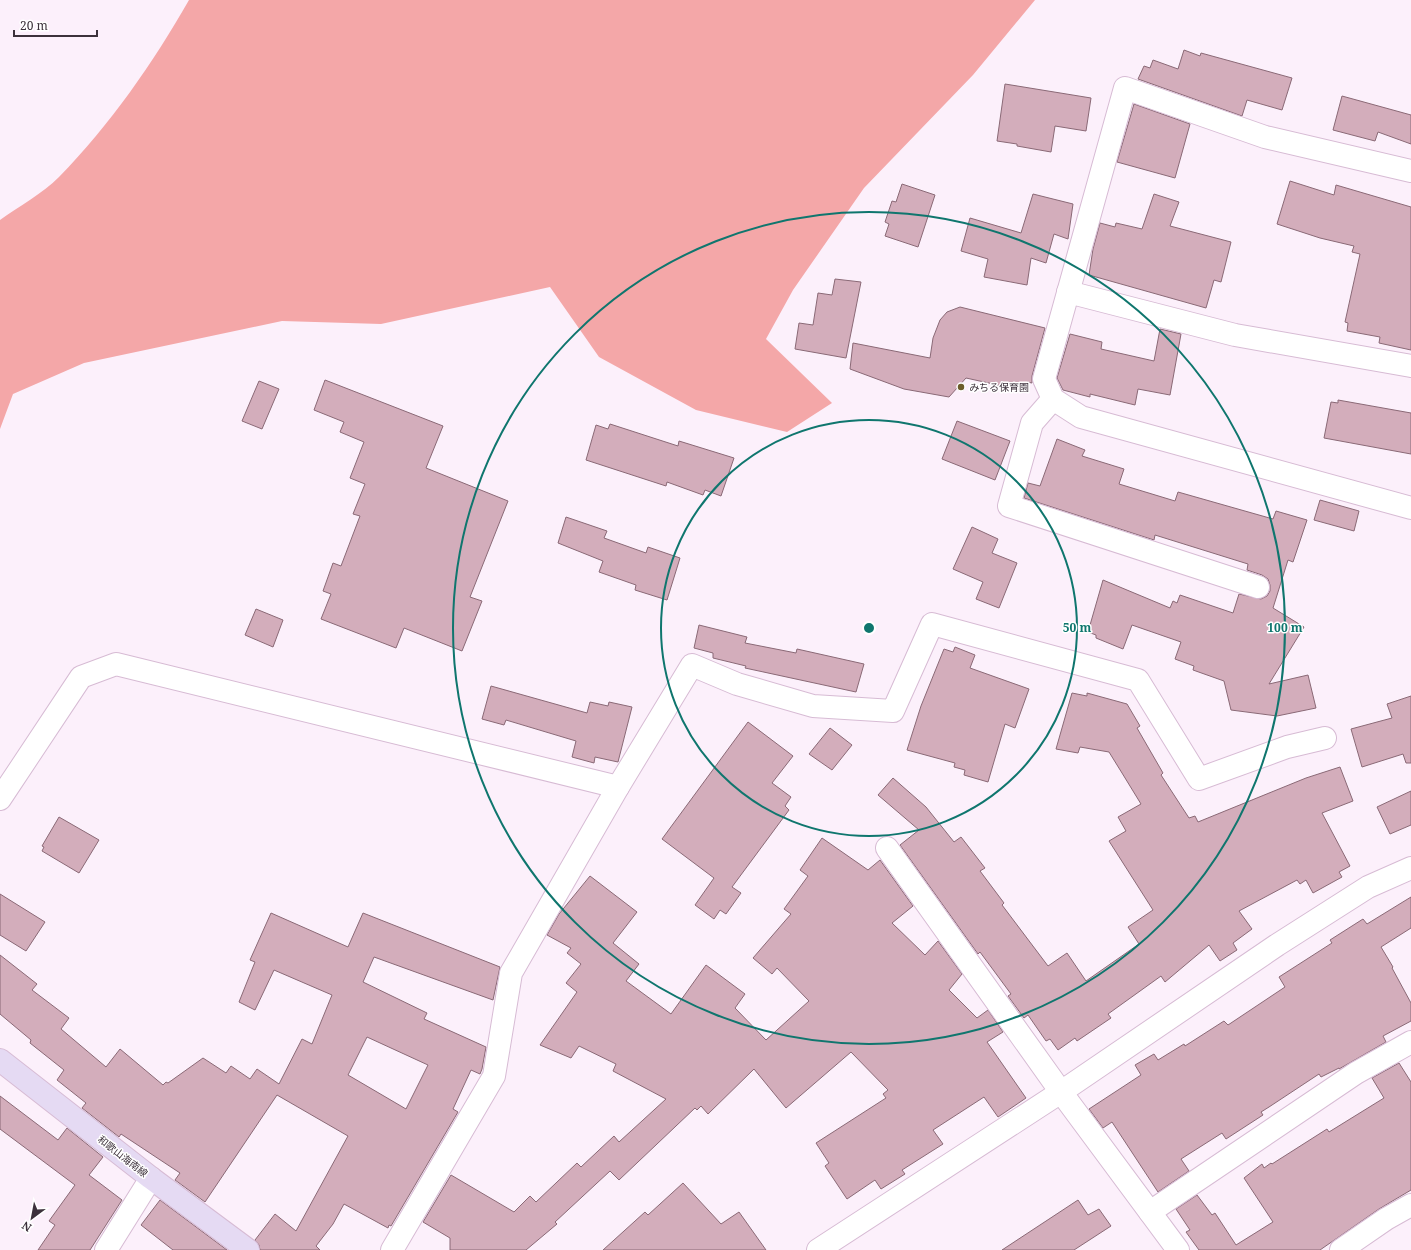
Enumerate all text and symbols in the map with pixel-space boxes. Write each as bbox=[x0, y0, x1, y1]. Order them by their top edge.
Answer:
scale bar bbox=[14, 12, 97, 38]
text: 20 m bbox=[20, 17, 48, 34]
place label: みちる保育園 bbox=[969, 380, 1029, 394]
marker: みちる保育園 bbox=[956, 382, 966, 392]
text: 50 m bbox=[1063, 619, 1091, 636]
text: 100 m bbox=[1267, 619, 1303, 636]
centre of rings bbox=[862, 621, 876, 635]
street label: 和歌山海南線 bbox=[95, 1132, 151, 1180]
north arrow bbox=[12, 1198, 52, 1238]
text: N bbox=[19, 1218, 34, 1236]

